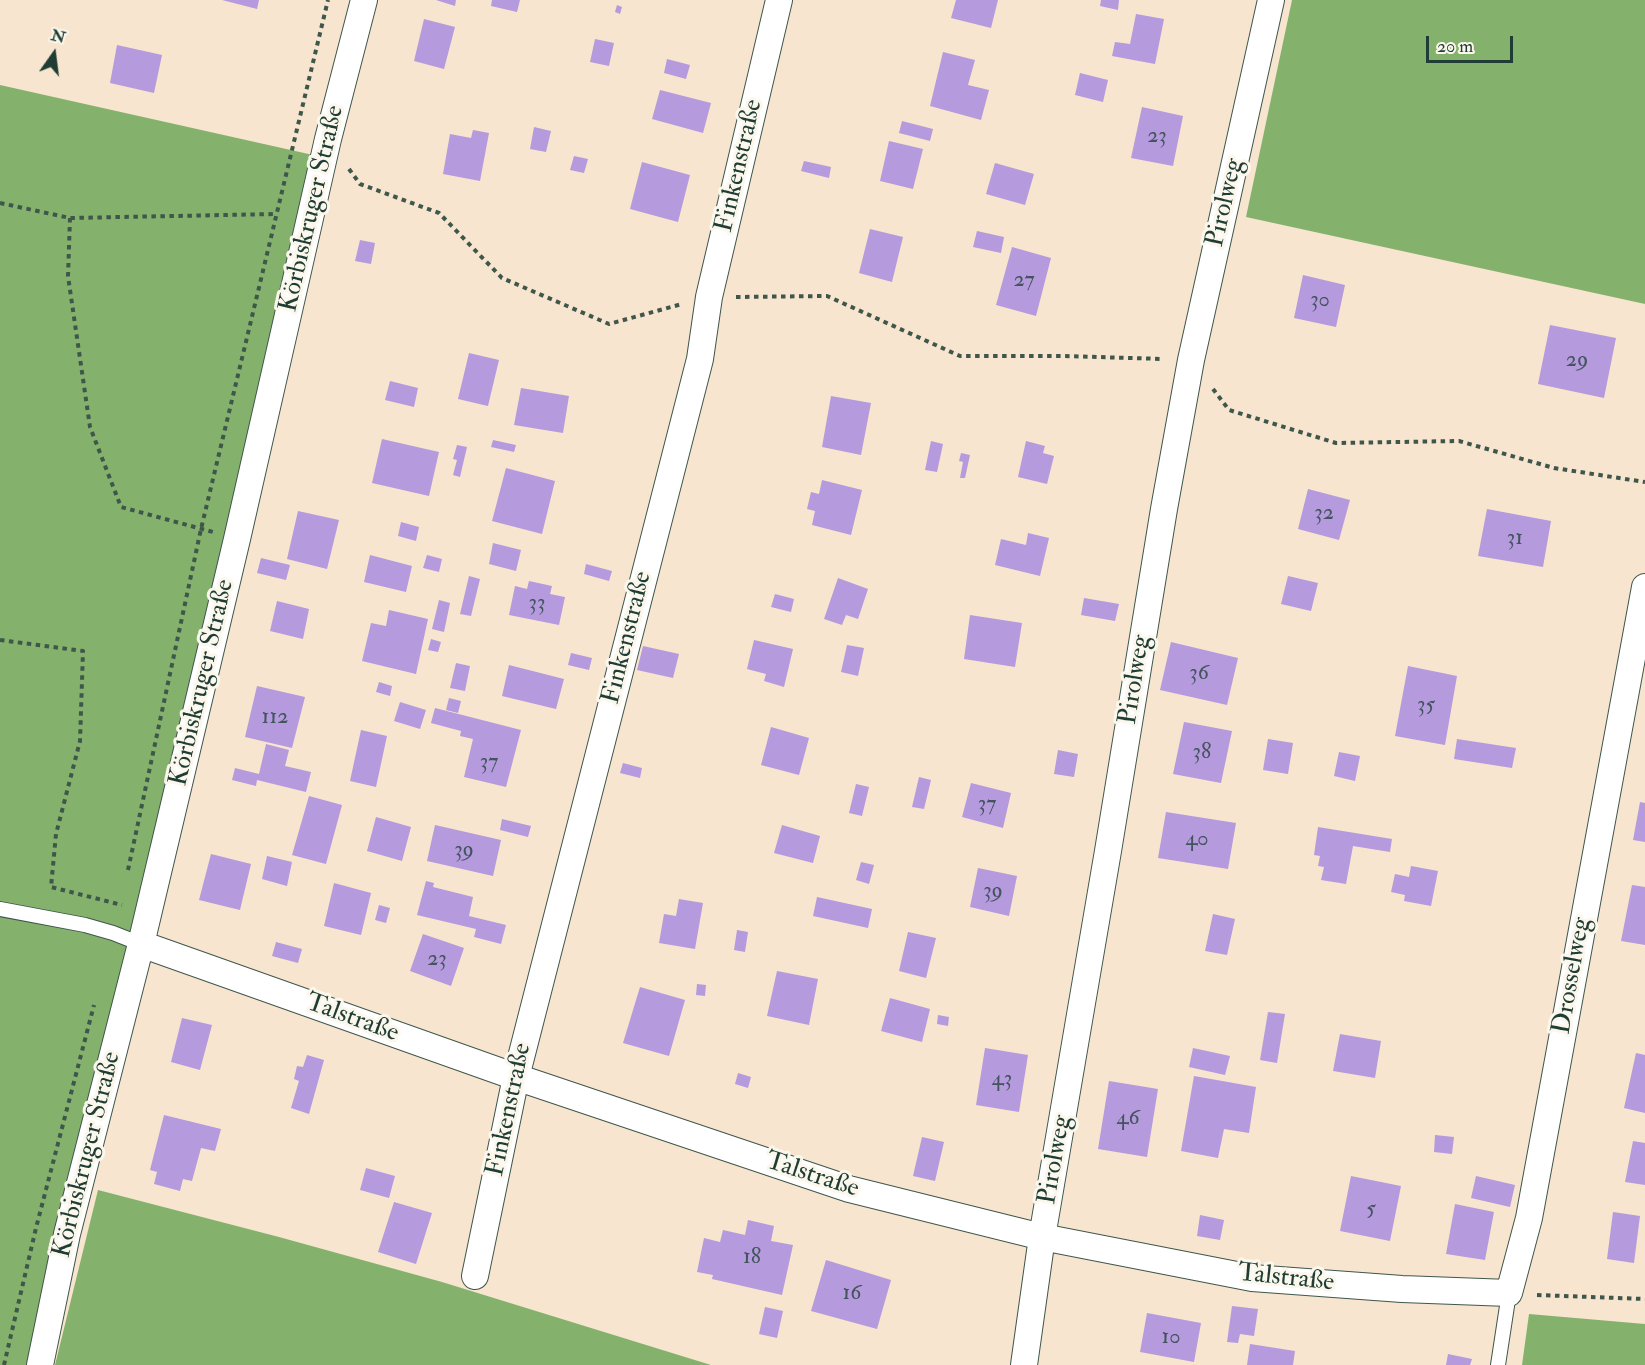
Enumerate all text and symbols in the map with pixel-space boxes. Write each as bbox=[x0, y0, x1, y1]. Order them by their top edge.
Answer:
north arrow bbox=[24, 24, 84, 84]
scale bar bbox=[1429, 24, 1516, 62]
text: N bbox=[49, 25, 68, 48]
text: 20 m bbox=[1437, 35, 1473, 58]
street label: Finkenstraße bbox=[710, 97, 770, 235]
street label: Körbiskruger Straße bbox=[274, 103, 352, 315]
house number: 23 bbox=[1147, 124, 1167, 150]
street label: Pirolweg bbox=[1201, 156, 1251, 250]
house number: 27 bbox=[1013, 268, 1035, 294]
house number: 30 bbox=[1310, 288, 1330, 314]
house number: 29 bbox=[1566, 348, 1588, 374]
house number: 32 bbox=[1314, 501, 1334, 527]
house number: 31 bbox=[1507, 526, 1523, 552]
street label: Finkenstraße bbox=[596, 569, 660, 707]
street label: Körbiskruger Straße bbox=[164, 577, 242, 789]
house number: 33 bbox=[529, 591, 545, 617]
street label: Pirolweg bbox=[1114, 633, 1158, 727]
house number: 36 bbox=[1189, 661, 1209, 687]
house number: 35 bbox=[1417, 693, 1435, 719]
house number: 112 bbox=[262, 705, 288, 731]
house number: 38 bbox=[1193, 740, 1211, 766]
house number: 37 bbox=[480, 750, 498, 776]
house number: 37 bbox=[978, 792, 996, 818]
house number: 40 bbox=[1185, 827, 1209, 853]
house number: 39 bbox=[454, 838, 474, 864]
house number: 39 bbox=[983, 879, 1003, 905]
street label: Drosselweg bbox=[1547, 915, 1599, 1037]
house number: 23 bbox=[427, 947, 447, 973]
street label: Talstraße bbox=[301, 988, 403, 1050]
street label: Finkenstraße bbox=[481, 1041, 539, 1179]
street label: Körbiskruger Straße bbox=[47, 1049, 129, 1261]
house number: 43 bbox=[992, 1067, 1012, 1093]
house number: 46 bbox=[1117, 1106, 1139, 1132]
street label: Pirolweg bbox=[1033, 1113, 1079, 1207]
street label: Talstraße bbox=[761, 1146, 863, 1206]
house number: 5 bbox=[1366, 1197, 1376, 1223]
house number: 18 bbox=[743, 1245, 761, 1271]
street label: Talstraße bbox=[1236, 1258, 1336, 1300]
house number: 16 bbox=[843, 1281, 861, 1307]
house number: 10 bbox=[1161, 1325, 1181, 1351]

